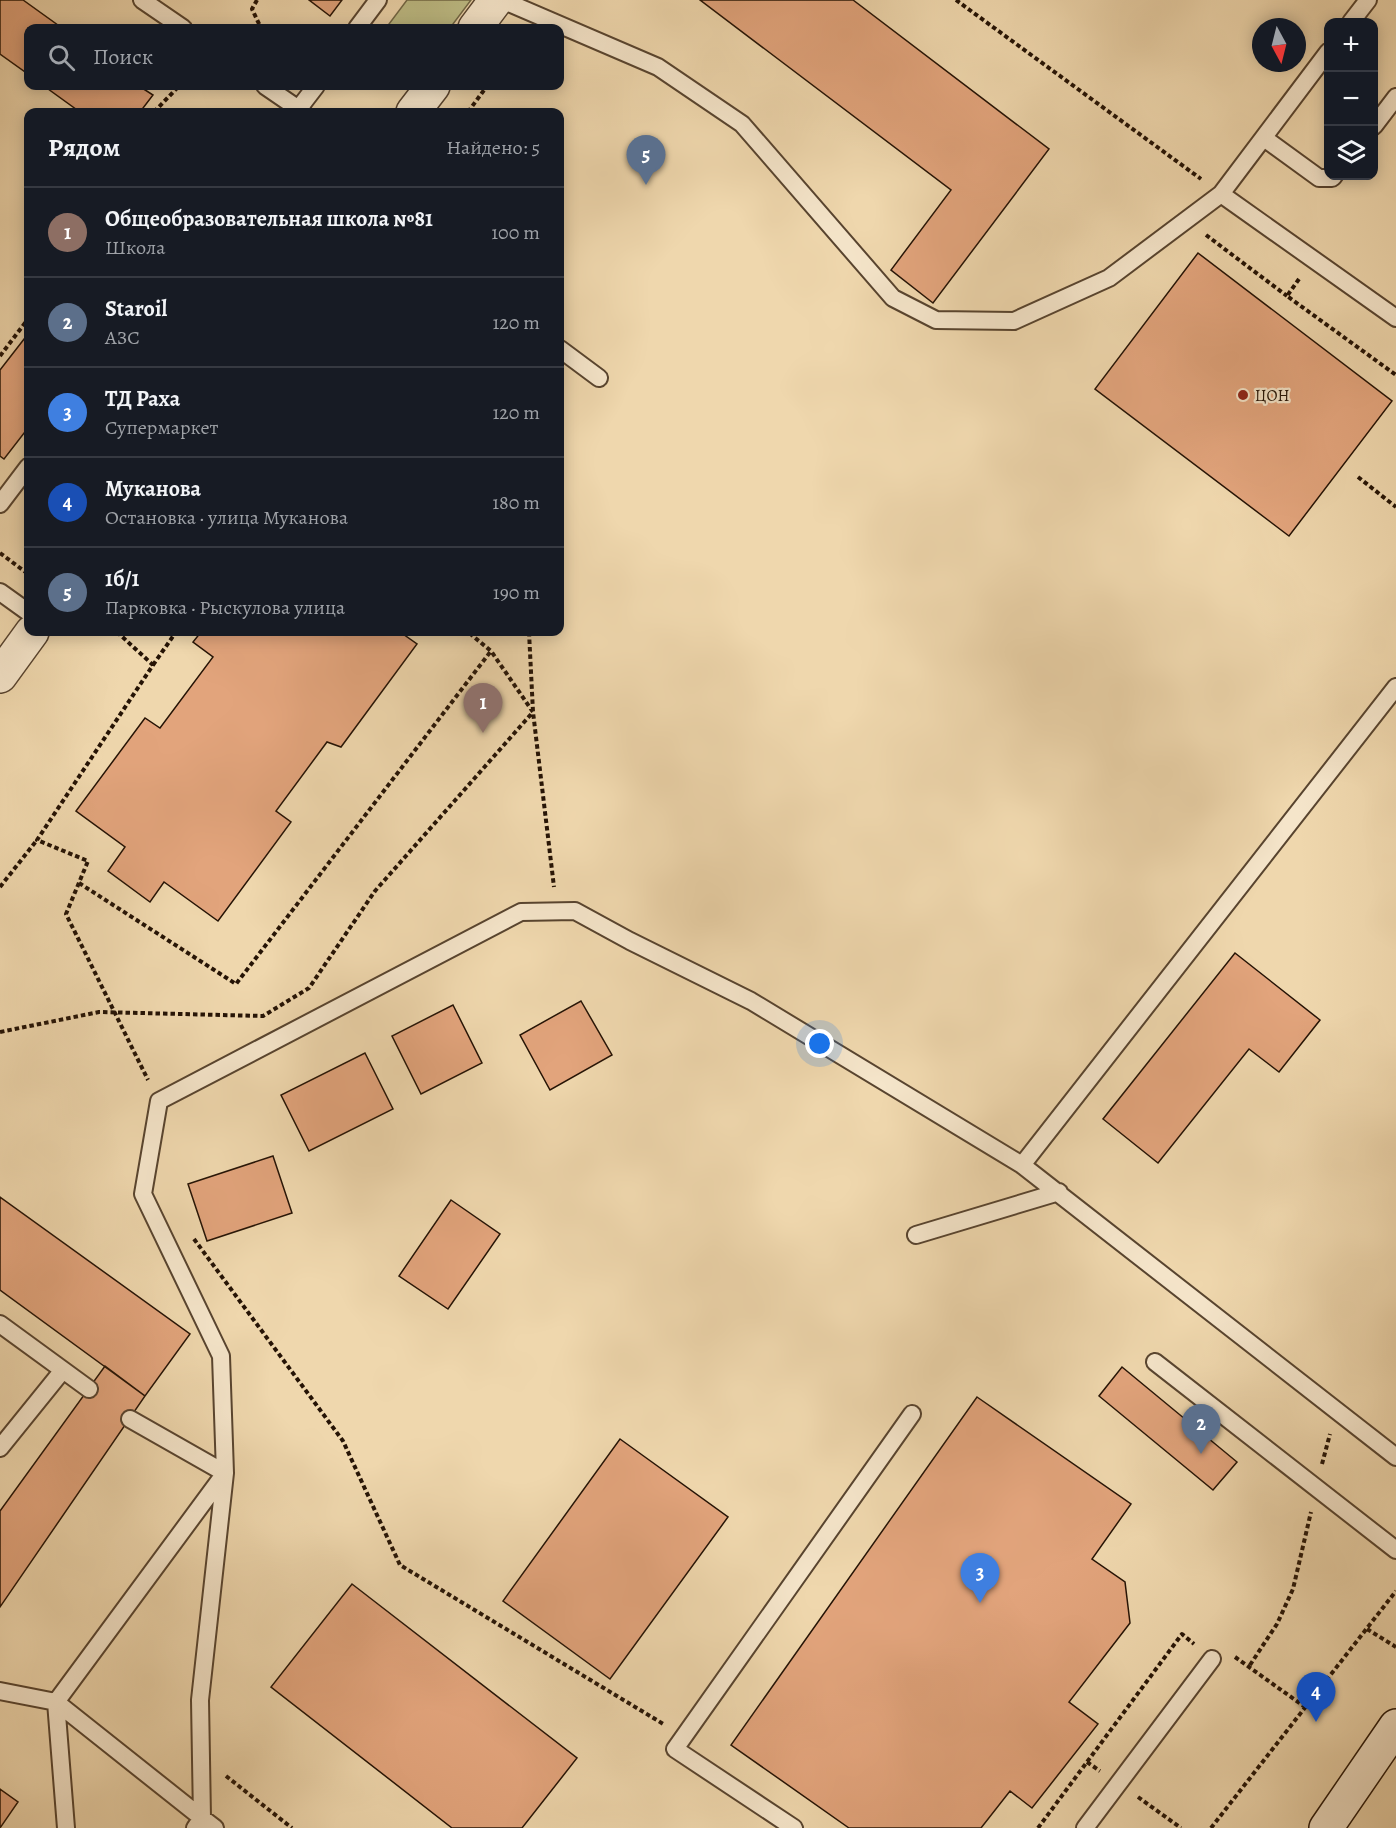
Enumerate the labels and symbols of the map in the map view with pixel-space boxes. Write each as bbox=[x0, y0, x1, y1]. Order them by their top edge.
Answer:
north arrow bbox=[1252, 18, 1306, 72]
pin: 5 bbox=[626, 136, 666, 185]
place label: ЦОН bbox=[1255, 385, 1290, 407]
marker: ЦОН bbox=[1236, 388, 1250, 402]
pin: 1 bbox=[464, 684, 502, 733]
your location bbox=[805, 1029, 834, 1058]
pin: 2 bbox=[1182, 1404, 1220, 1454]
pin: 3 bbox=[960, 1554, 1000, 1603]
pin: 4 bbox=[1296, 1672, 1336, 1722]

